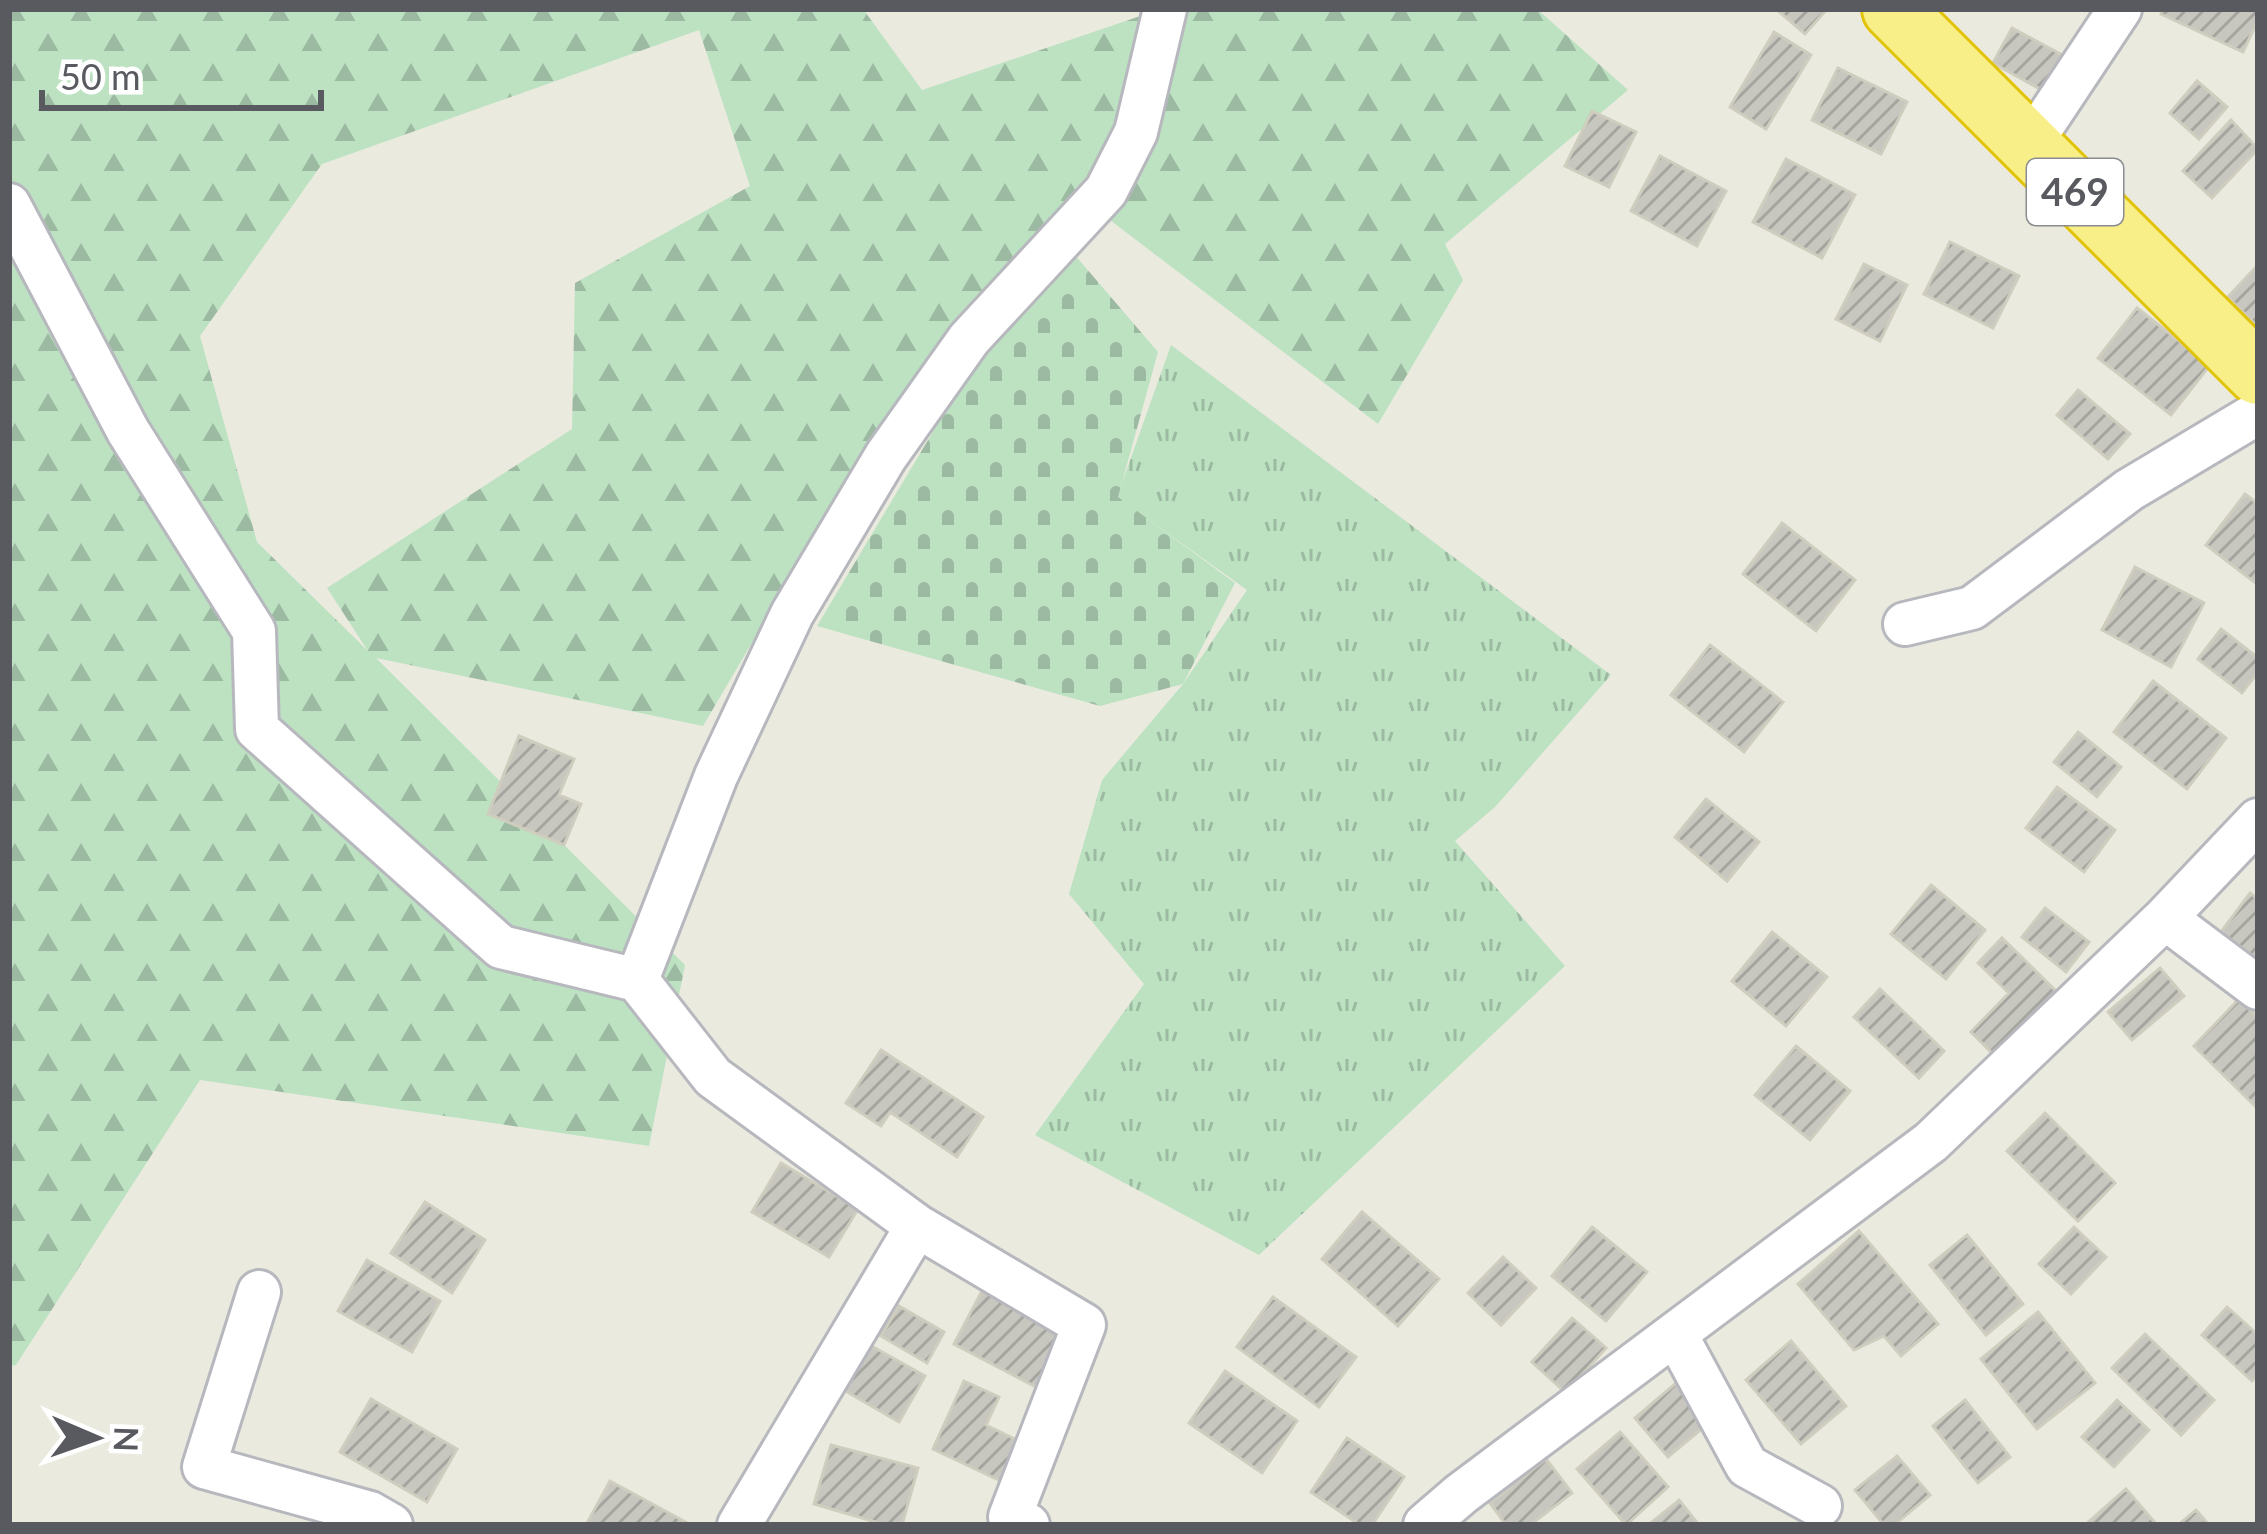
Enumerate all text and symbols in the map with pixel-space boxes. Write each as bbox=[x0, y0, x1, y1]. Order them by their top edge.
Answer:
scale bar bbox=[42, 36, 321, 110]
text: 50 m bbox=[60, 54, 141, 98]
road number: 469 bbox=[2027, 159, 2123, 225]
north arrow bbox=[36, 1378, 156, 1498]
text: N bbox=[107, 1426, 147, 1452]

